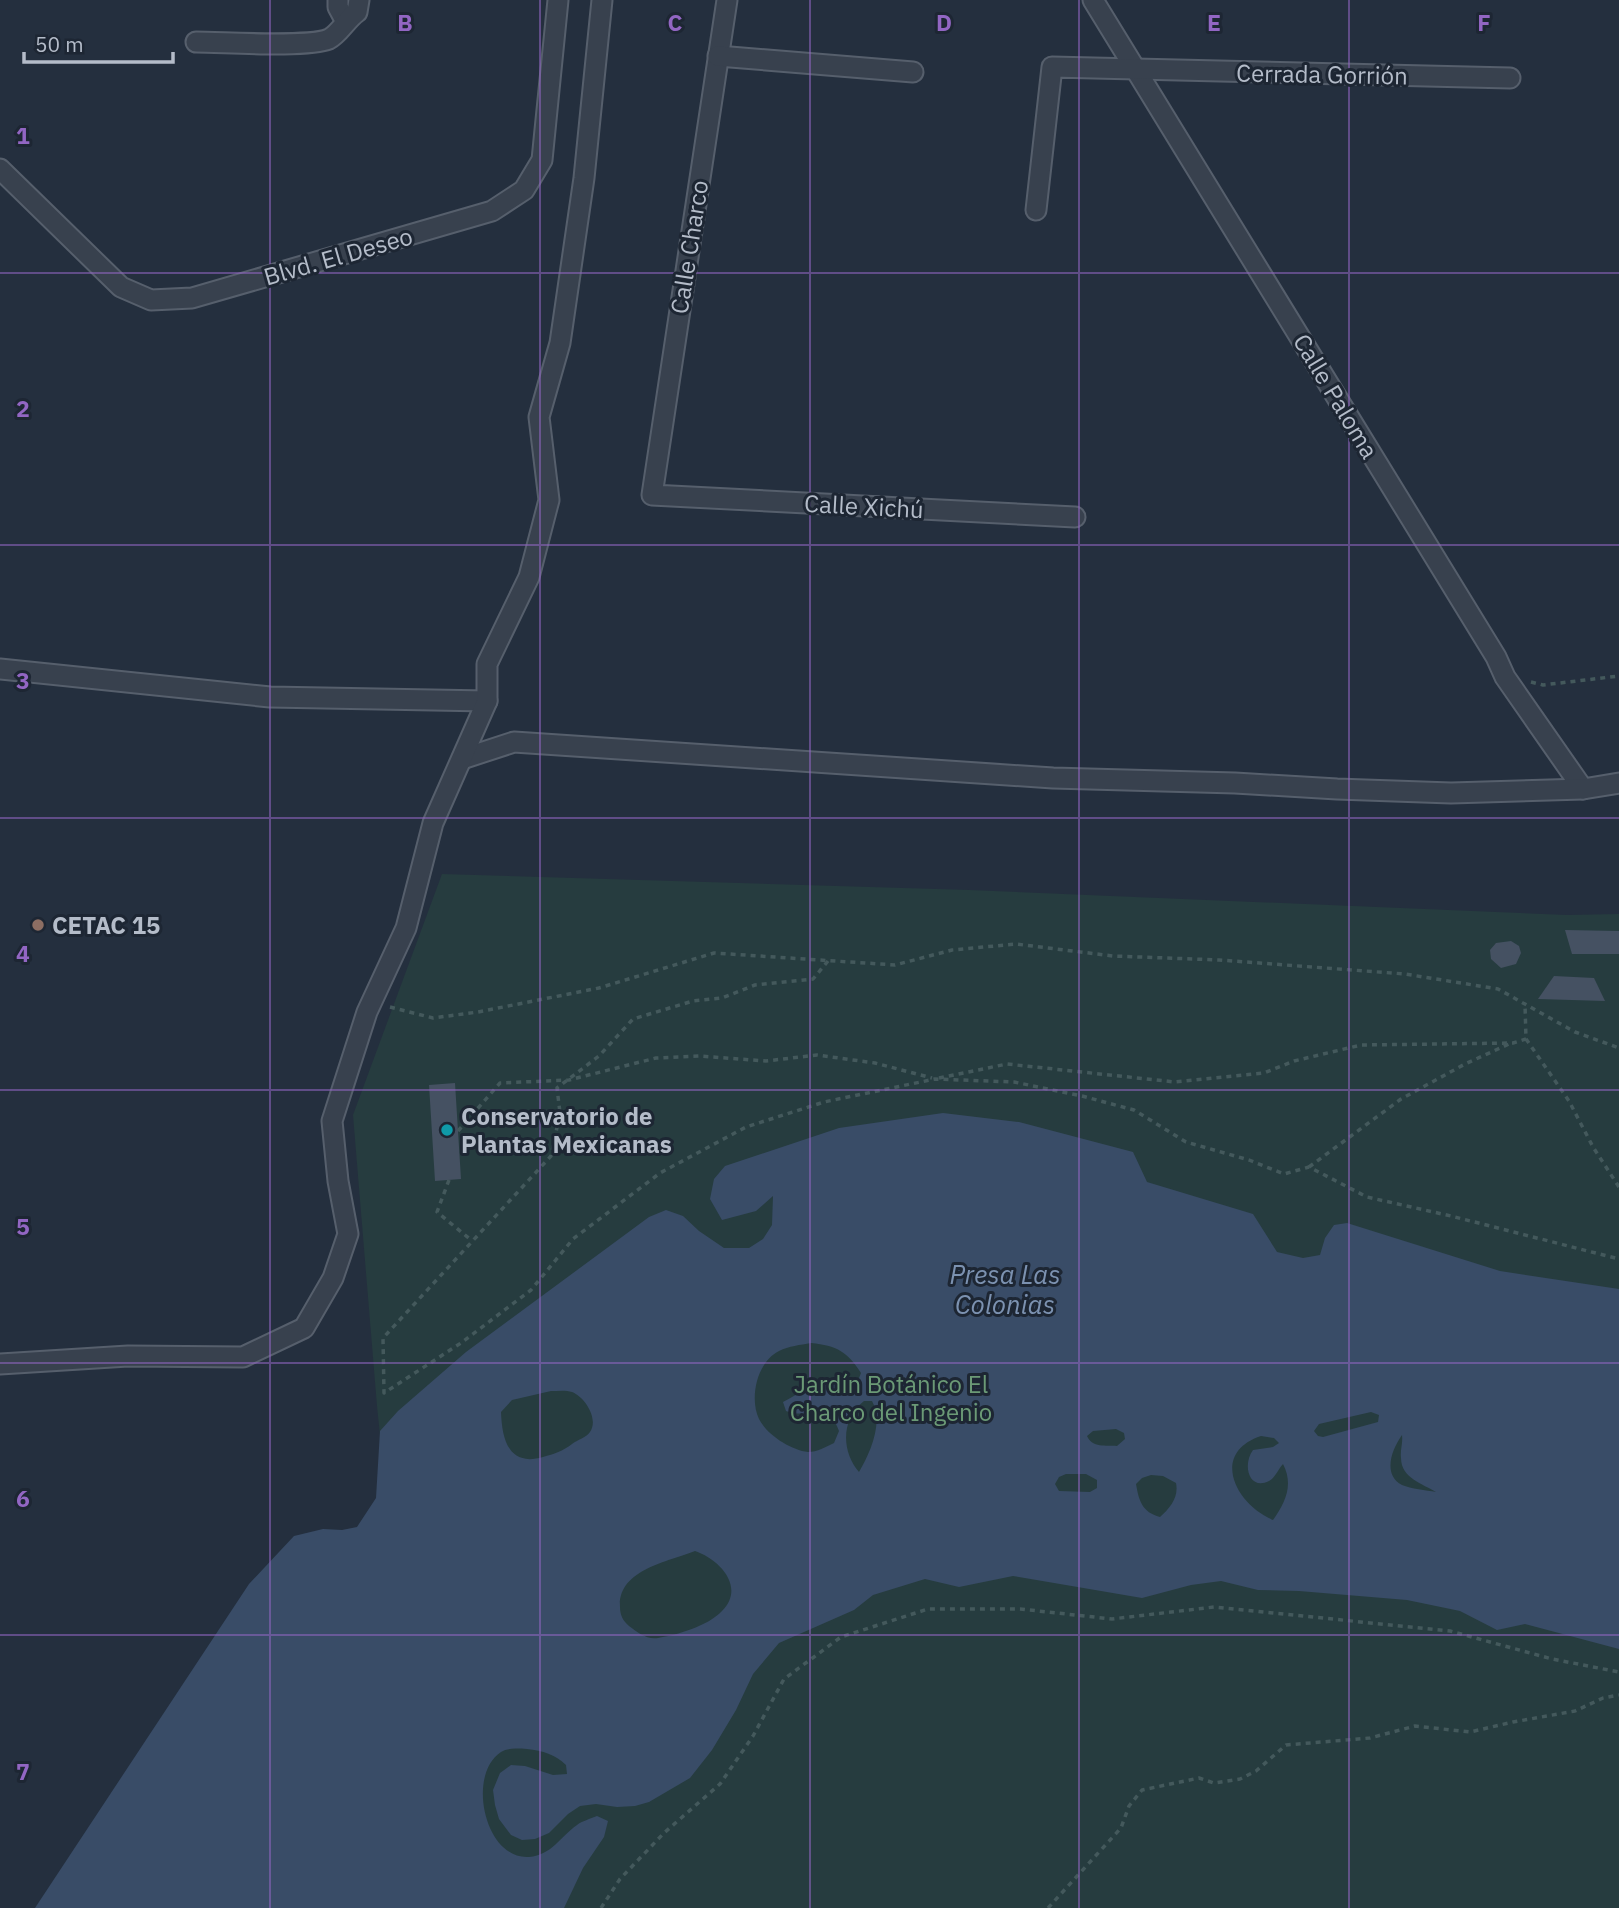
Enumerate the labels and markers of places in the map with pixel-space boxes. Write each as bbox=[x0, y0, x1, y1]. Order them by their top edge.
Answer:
place label: CETAC 15 bbox=[52, 909, 160, 941]
marker: CETAC 15 bbox=[30, 917, 46, 933]
place label: Conservatorio de Plantas Mexicanas bbox=[461, 1100, 672, 1160]
marker: Conservatorio de Plantas Mexicanas bbox=[439, 1122, 455, 1138]

